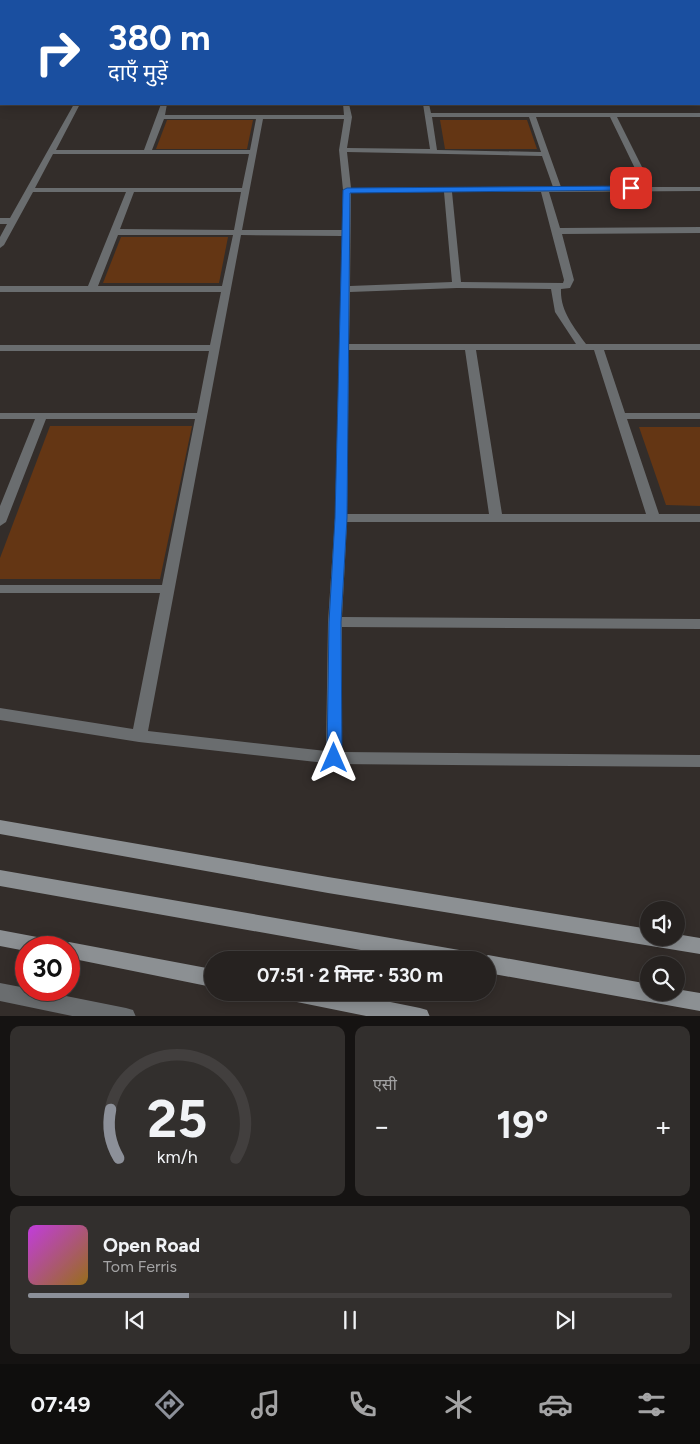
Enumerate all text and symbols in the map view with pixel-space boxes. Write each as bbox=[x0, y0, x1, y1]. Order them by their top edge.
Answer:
text: 380 m bbox=[108, 17, 210, 59]
icon: right bbox=[25, 20, 90, 85]
text: दाएँ मुड़ें bbox=[108, 59, 168, 86]
pin bbox=[610, 167, 652, 209]
icon: arrive bbox=[617, 174, 645, 202]
position arrow bbox=[307, 731, 359, 783]
map controls bbox=[640, 901, 685, 1001]
button: sound bbox=[640, 901, 685, 946]
speed limit sign: 30 bbox=[15, 936, 80, 1001]
button: search bbox=[640, 956, 685, 1001]
text: 07:51 · 2 मिनट · 530 m bbox=[257, 964, 443, 987]
text: एसी bbox=[373, 1075, 397, 1094]
text: 25 bbox=[147, 1088, 208, 1150]
text: 19° bbox=[496, 1102, 549, 1148]
text: − bbox=[373, 1109, 390, 1143]
text: + bbox=[655, 1109, 672, 1143]
text: km/h bbox=[157, 1146, 198, 1167]
text: Open Road bbox=[103, 1234, 200, 1257]
text: Tom Ferris bbox=[103, 1257, 177, 1276]
icon: previous bbox=[121, 1306, 149, 1334]
icon: pause bbox=[336, 1306, 364, 1334]
icon: next bbox=[551, 1306, 579, 1334]
icon: directions bbox=[152, 1387, 187, 1422]
icon: music bbox=[248, 1387, 283, 1422]
icon: phone bbox=[345, 1387, 380, 1422]
icon: climate bbox=[441, 1387, 476, 1422]
icon: car bbox=[538, 1387, 573, 1422]
icon: filters bbox=[634, 1387, 669, 1422]
text: 07:49 bbox=[31, 1391, 91, 1418]

